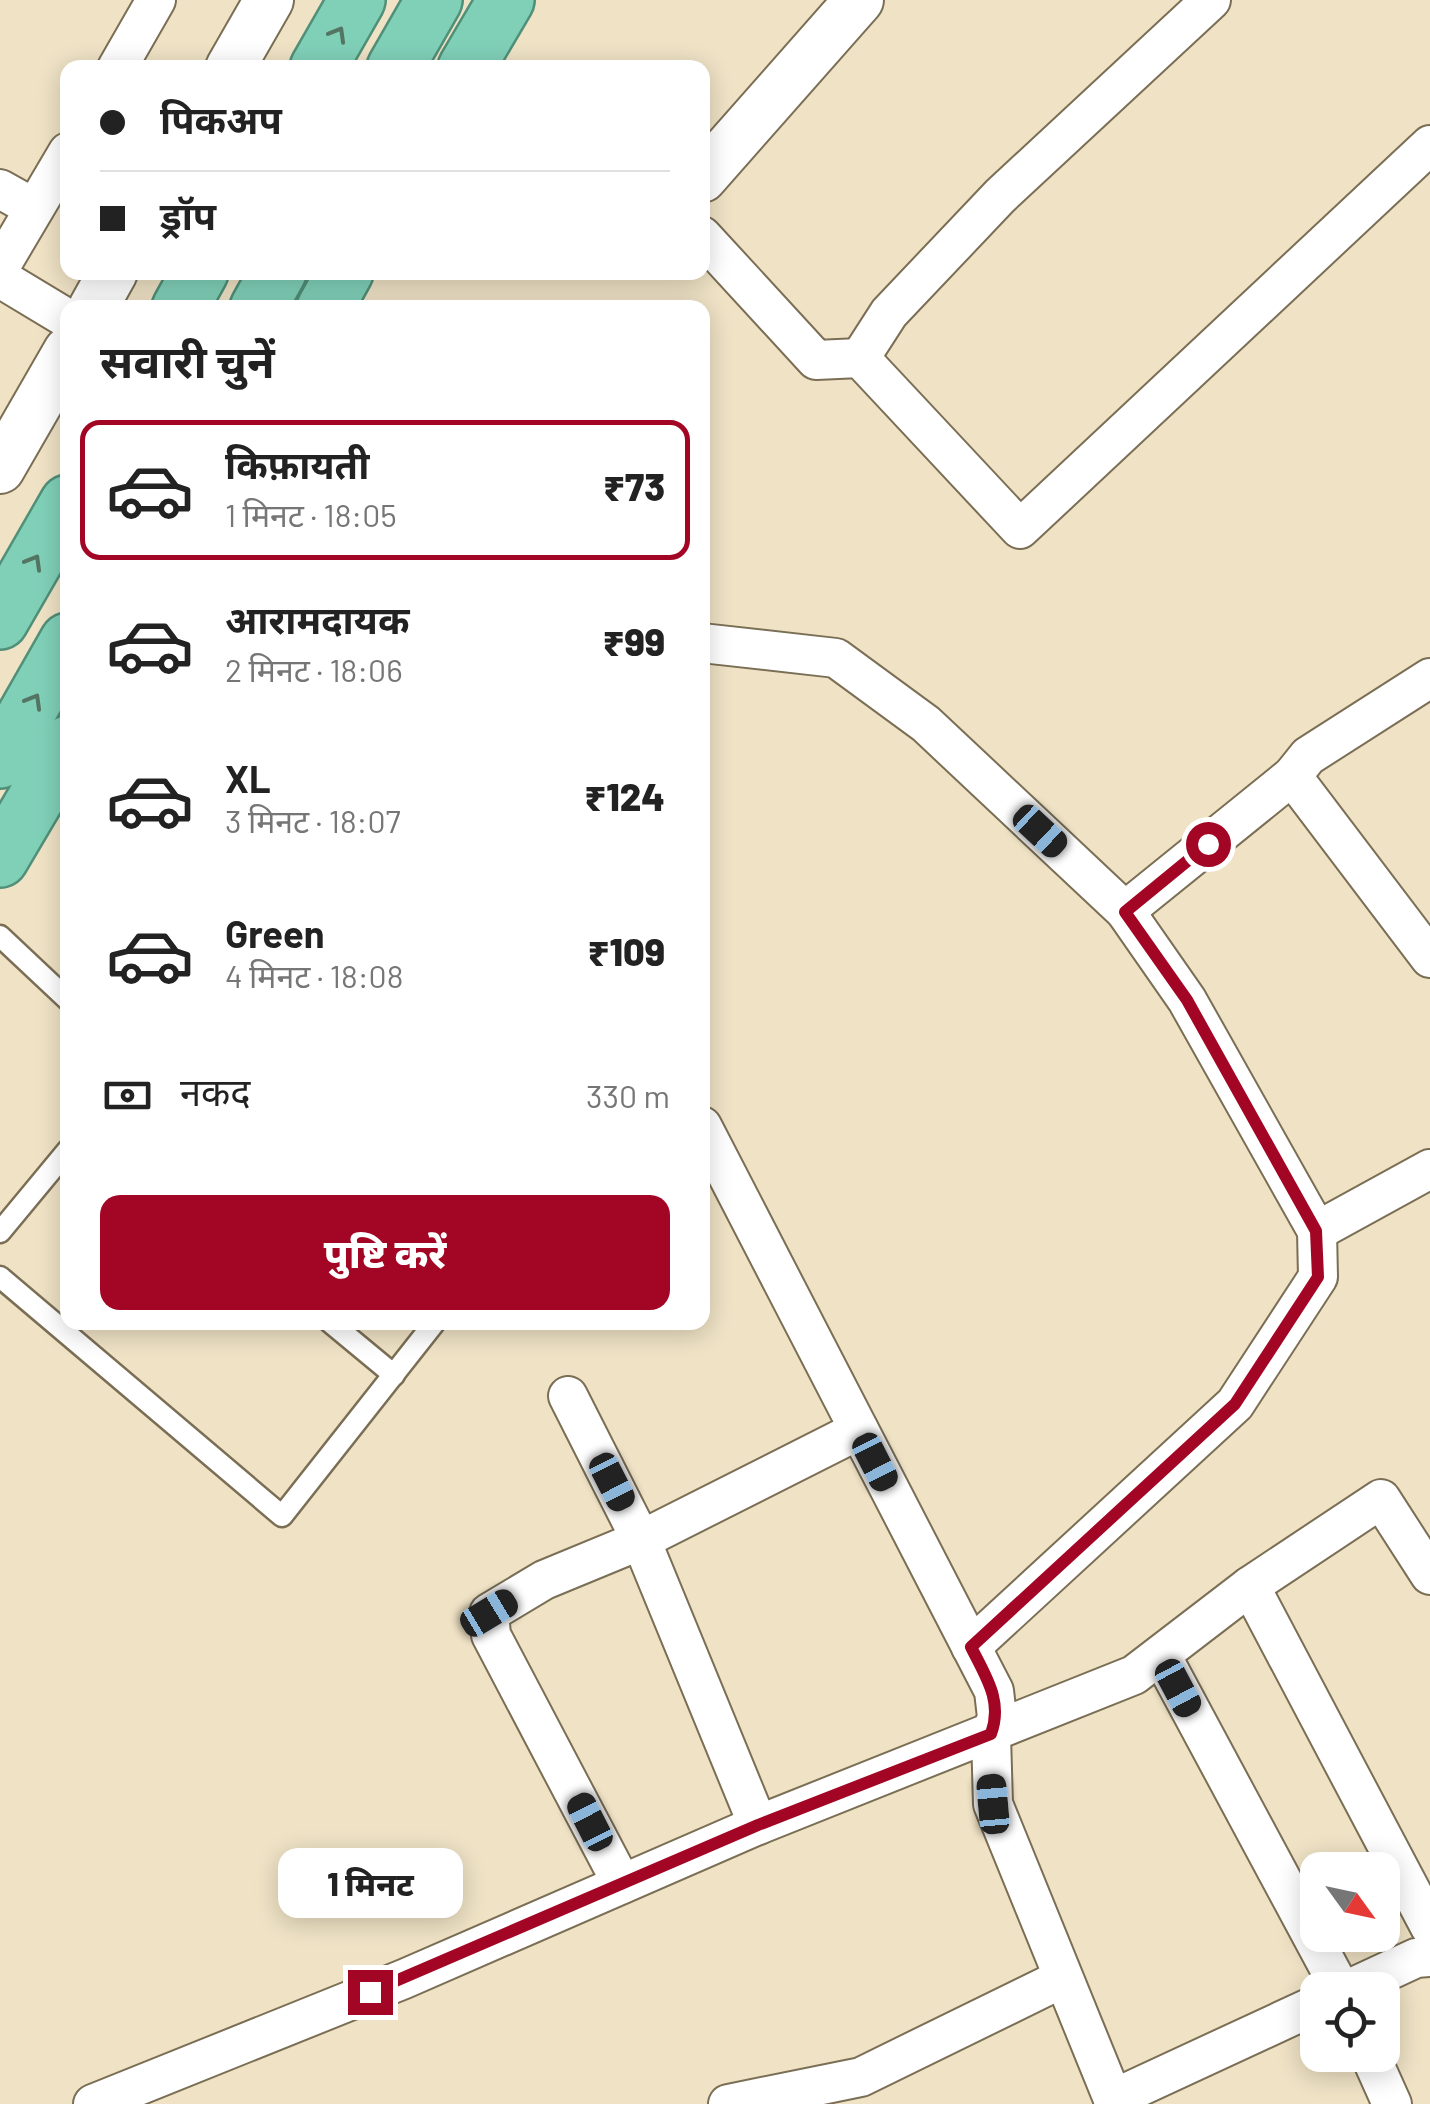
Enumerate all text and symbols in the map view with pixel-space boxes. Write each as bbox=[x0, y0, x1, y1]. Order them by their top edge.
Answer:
one-way arrow bbox=[325, 27, 345, 45]
text: पिकअप bbox=[160, 96, 282, 142]
text: ड्रॉप bbox=[160, 192, 216, 238]
text: सवारी चुनें bbox=[100, 333, 275, 387]
text: किफ़ायती bbox=[225, 441, 369, 487]
icon: car bbox=[105, 445, 195, 535]
text: ₹73 bbox=[603, 463, 665, 509]
text: 1 मिनट · 18:05 bbox=[225, 495, 397, 533]
one-way arrow bbox=[21, 555, 41, 573]
text: आरामदायक bbox=[225, 596, 409, 642]
icon: car bbox=[105, 600, 195, 690]
text: ₹99 bbox=[602, 618, 665, 664]
text: 2 मिनट · 18:06 bbox=[225, 650, 403, 688]
one-way arrow bbox=[21, 693, 41, 711]
icon: car bbox=[105, 755, 195, 845]
text: XL bbox=[225, 755, 271, 801]
text: ₹124 bbox=[584, 773, 665, 819]
car bbox=[1008, 800, 1072, 862]
text: 3 मिनट · 18:07 bbox=[225, 801, 401, 839]
route start bbox=[1186, 822, 1231, 867]
icon: car bbox=[105, 910, 195, 1000]
text: Green bbox=[225, 910, 325, 956]
text: ₹109 bbox=[588, 928, 665, 974]
text: 4 मिनट · 18:08 bbox=[225, 956, 403, 994]
icon: cash bbox=[100, 1068, 155, 1123]
text: नकद bbox=[180, 1068, 250, 1114]
text: 330 m bbox=[586, 1076, 670, 1114]
button: पुष्टि करें bbox=[100, 1195, 670, 1310]
car bbox=[848, 1428, 902, 1496]
car bbox=[585, 1448, 639, 1516]
car bbox=[456, 1585, 522, 1641]
car bbox=[1151, 1654, 1205, 1722]
car bbox=[975, 1773, 1011, 1835]
car bbox=[563, 1788, 617, 1856]
callout: 1 मिनट bbox=[278, 1847, 462, 1917]
north arrow bbox=[1300, 1852, 1400, 1952]
map controls bbox=[1300, 1852, 1400, 2072]
text: 1 मिनट bbox=[327, 1864, 414, 1902]
route end bbox=[348, 1970, 393, 2015]
button: locate bbox=[1300, 1972, 1400, 2072]

